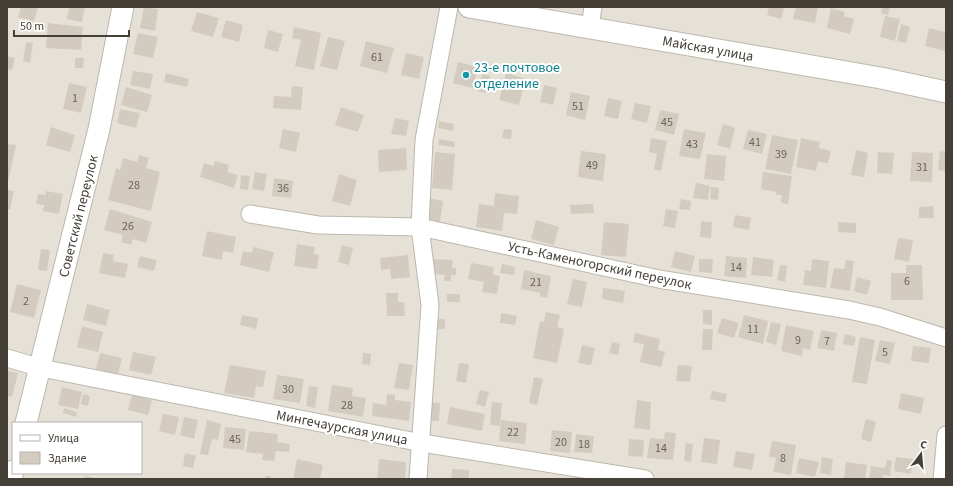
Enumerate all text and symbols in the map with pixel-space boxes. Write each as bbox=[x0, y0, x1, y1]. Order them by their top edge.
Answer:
scale bar bbox=[14, 12, 129, 38]
text: 50 m bbox=[20, 18, 44, 35]
street label: Майская улица bbox=[661, 31, 755, 67]
house number: 61 bbox=[371, 49, 383, 66]
place label: 23-е почтовое отделение bbox=[474, 58, 560, 94]
marker: 23-е почтовое отделение bbox=[461, 70, 471, 80]
house number: 1 bbox=[72, 90, 78, 107]
house number: 51 bbox=[572, 98, 584, 115]
house number: 45 bbox=[661, 114, 673, 131]
house number: 41 bbox=[749, 134, 761, 151]
house number: 43 bbox=[686, 136, 698, 153]
house number: 39 bbox=[775, 146, 787, 163]
street label: Советский переулок bbox=[54, 153, 104, 280]
house number: 49 bbox=[586, 157, 598, 174]
house number: 31 bbox=[916, 159, 928, 176]
house number: 28 bbox=[128, 177, 140, 194]
house number: 36 bbox=[277, 180, 289, 197]
house number: 26 bbox=[122, 218, 134, 235]
street label: Усть-Каменогорский переулок bbox=[506, 237, 694, 295]
house number: 14 bbox=[730, 259, 742, 276]
house number: 6 bbox=[904, 273, 910, 290]
house number: 21 bbox=[530, 274, 542, 291]
house number: 2 bbox=[23, 293, 29, 310]
house number: 11 bbox=[747, 321, 759, 338]
house number: 9 bbox=[795, 332, 801, 349]
house number: 7 bbox=[824, 333, 830, 350]
house number: 5 bbox=[882, 344, 888, 361]
house number: 30 bbox=[282, 381, 294, 398]
house number: 28 bbox=[341, 397, 353, 414]
street label: Мингечаурская улица bbox=[274, 405, 409, 451]
legend bbox=[12, 422, 142, 474]
house number: 22 bbox=[507, 424, 519, 441]
text: Улица bbox=[48, 430, 79, 447]
house number: 45 bbox=[229, 431, 241, 448]
house number: 20 bbox=[555, 434, 567, 451]
north arrow bbox=[901, 434, 941, 474]
house number: 18 bbox=[578, 436, 590, 453]
text: С bbox=[918, 437, 929, 453]
house number: 14 bbox=[655, 440, 667, 457]
text: Здание bbox=[48, 450, 87, 467]
house number: 8 bbox=[780, 450, 786, 467]

